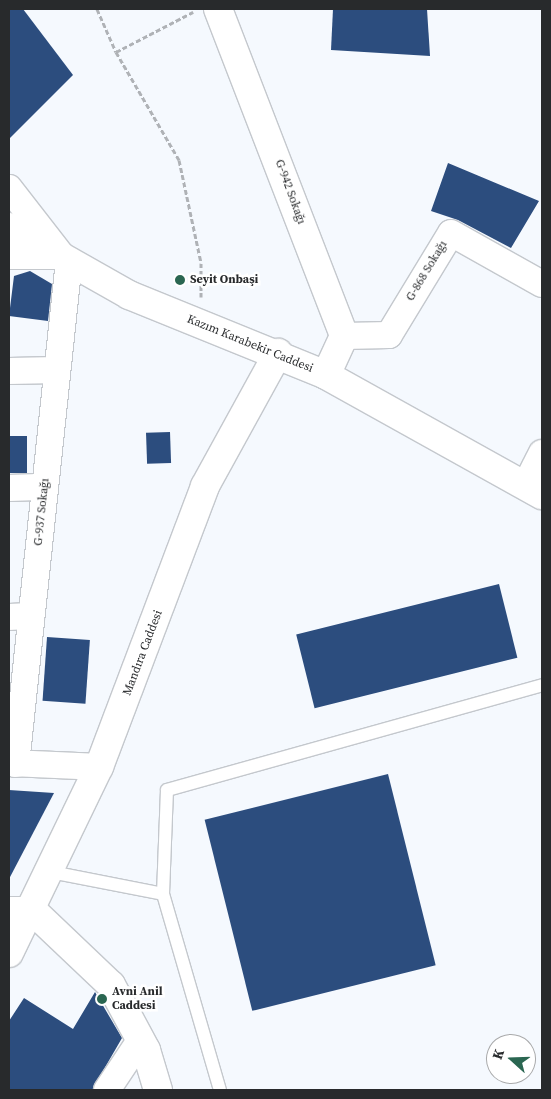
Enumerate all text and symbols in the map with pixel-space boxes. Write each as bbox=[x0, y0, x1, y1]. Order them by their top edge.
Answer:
street label: G-942 Sokağı bbox=[272, 158, 308, 226]
street label: G-868 Sokağı bbox=[403, 238, 451, 304]
place label: Seyit Onbaşi bbox=[190, 273, 258, 287]
marker: Seyit Onbaşi bbox=[174, 274, 186, 286]
street label: Kazım Karabekir Caddesi bbox=[185, 312, 315, 376]
street label: G-937 Sokağı bbox=[31, 477, 53, 547]
street label: Mandıra Caddesi bbox=[120, 608, 166, 698]
place label: Avni Anil Caddesi bbox=[112, 985, 163, 1013]
marker: Avni Anil Caddesi bbox=[96, 993, 108, 1005]
north arrow bbox=[486, 1034, 536, 1084]
text: K bbox=[487, 1046, 509, 1062]

